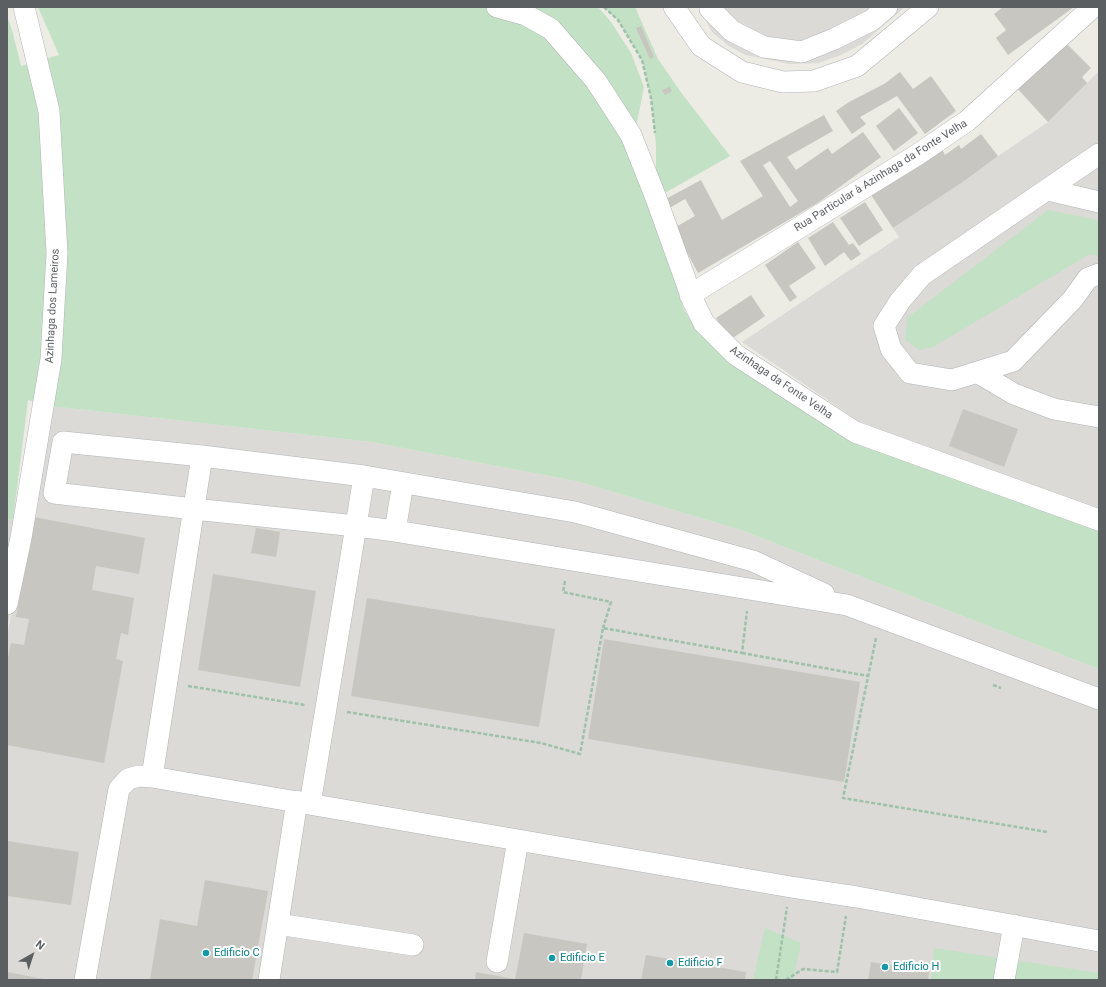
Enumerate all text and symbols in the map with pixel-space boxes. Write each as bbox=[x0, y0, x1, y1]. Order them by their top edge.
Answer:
street label: Rua Particular à Azinhaga da Fonte Velha bbox=[792, 117, 970, 235]
street label: Azinhaga dos Lameiros bbox=[43, 248, 63, 364]
street label: Azinhaga da Fonte Velha bbox=[727, 344, 835, 422]
north arrow bbox=[12, 935, 52, 975]
text: N bbox=[33, 938, 47, 953]
place label: Edificio C bbox=[214, 946, 260, 960]
marker: Edificio C bbox=[201, 948, 211, 958]
place label: Edificio E bbox=[560, 951, 605, 965]
marker: Edificio E bbox=[547, 953, 557, 963]
place label: Edificio F bbox=[678, 956, 723, 970]
marker: Edificio F bbox=[665, 958, 675, 968]
place label: Edificio H bbox=[893, 960, 939, 974]
marker: Edificio H bbox=[880, 962, 890, 972]

